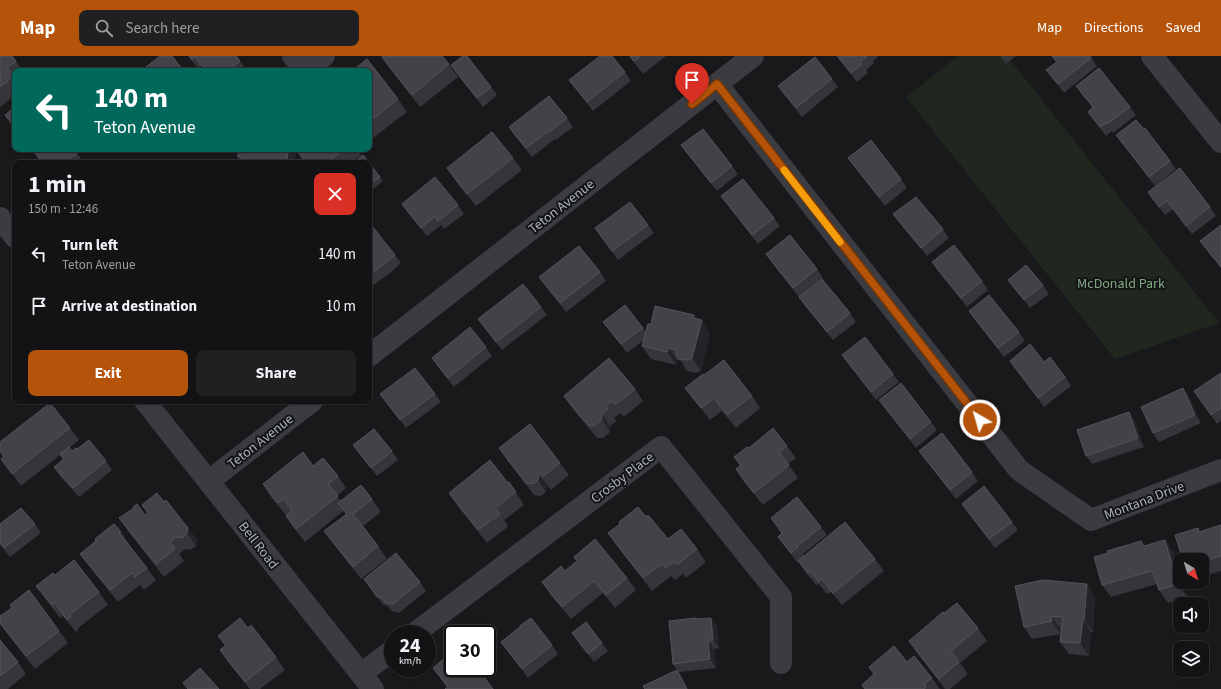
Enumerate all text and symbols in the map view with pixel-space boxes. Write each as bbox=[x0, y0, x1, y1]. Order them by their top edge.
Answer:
search box bbox=[79, 10, 359, 46]
text: Map bbox=[20, 15, 55, 42]
icon: search bbox=[93, 17, 115, 39]
text: Search here bbox=[125, 18, 199, 39]
text: Map bbox=[1037, 18, 1062, 38]
text: Directions bbox=[1084, 18, 1143, 38]
text: Saved bbox=[1165, 18, 1201, 38]
pin bbox=[675, 63, 709, 104]
icon: arrive bbox=[681, 69, 703, 91]
text: 140 m bbox=[94, 78, 168, 118]
icon: left bbox=[28, 84, 80, 136]
text: Teton Avenue bbox=[94, 115, 196, 140]
text: 1 min bbox=[28, 167, 86, 202]
button: close bbox=[314, 173, 356, 215]
street label: Teton Avenue bbox=[524, 175, 599, 239]
text: 150 m · 12:46 bbox=[28, 200, 98, 218]
text: Turn left bbox=[62, 235, 118, 256]
icon: left bbox=[28, 243, 50, 265]
text: 140 m bbox=[318, 244, 356, 265]
text: Teton Avenue bbox=[62, 256, 135, 274]
park label: McDonald Park bbox=[1077, 274, 1165, 294]
icon: arrive bbox=[28, 295, 50, 317]
text: Arrive at destination bbox=[62, 296, 197, 317]
text: 10 m bbox=[326, 296, 356, 317]
button: Exit bbox=[28, 350, 188, 396]
button: Share bbox=[196, 350, 356, 396]
position arrow bbox=[959, 399, 1001, 441]
street label: Teton Avenue bbox=[223, 410, 298, 474]
street label: Crosby Place bbox=[587, 447, 659, 508]
street label: Montana Drive bbox=[1101, 476, 1188, 525]
street label: Bell Road bbox=[233, 518, 283, 574]
north arrow bbox=[1173, 553, 1209, 589]
map controls bbox=[1173, 553, 1209, 677]
button: sound bbox=[1173, 597, 1209, 633]
speed limit sign: 30 bbox=[444, 625, 496, 677]
text: 24 bbox=[399, 632, 421, 660]
button: layers bbox=[1173, 641, 1209, 677]
text: km/h bbox=[399, 654, 421, 668]

